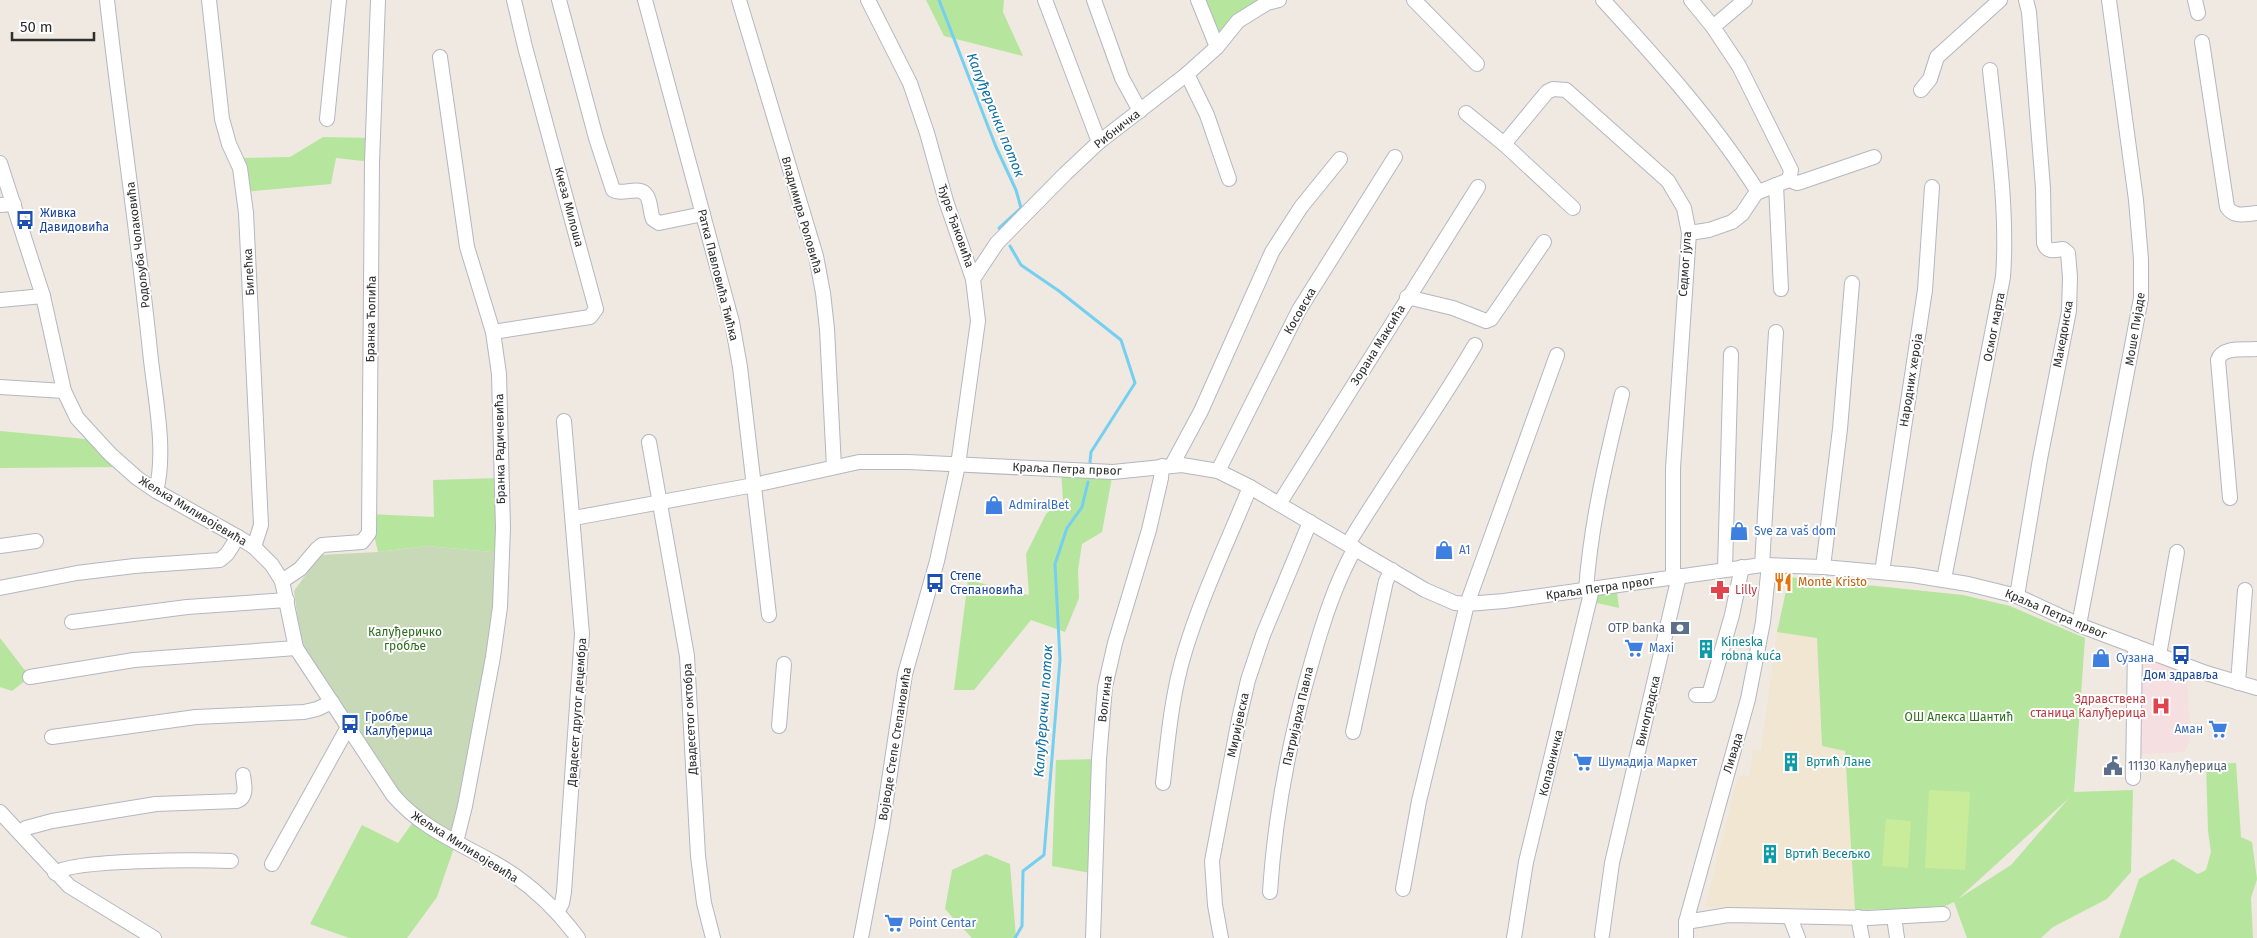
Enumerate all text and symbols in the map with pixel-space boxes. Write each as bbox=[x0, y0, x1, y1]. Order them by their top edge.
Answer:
scale bar bbox=[12, 10, 95, 42]
text: 50 m bbox=[20, 18, 53, 36]
water label: Калуђерачки поток bbox=[963, 50, 1028, 180]
street label: Рибничка bbox=[1091, 107, 1143, 151]
street label: Владимира Роловића bbox=[779, 155, 825, 275]
street label: Кнеза Милоша bbox=[552, 165, 586, 249]
street label: Родољуба Чолаковића bbox=[123, 181, 153, 309]
street label: Ђуре Ђаковића bbox=[935, 182, 977, 270]
place label: Живка Давидовића bbox=[39, 206, 109, 234]
street label: Ратка Павловића Ћићка bbox=[695, 208, 741, 342]
bus stop icon: Живка Давидовића bbox=[14, 209, 36, 231]
street label: Седмог јула bbox=[1676, 231, 1694, 297]
street label: Билећка bbox=[241, 248, 257, 296]
street label: Бранка Ћопића bbox=[363, 275, 379, 363]
street label: Косовска bbox=[1281, 285, 1319, 337]
street label: Осмог марта bbox=[1980, 291, 2008, 363]
street label: Моше Пијаде bbox=[2122, 291, 2148, 367]
street label: Македонска bbox=[2050, 300, 2076, 368]
street label: Зорана Максића bbox=[1348, 302, 1408, 388]
street label: Народних хероја bbox=[1897, 332, 1925, 428]
street label: Бранка Радичевића bbox=[492, 393, 508, 505]
street label: Краља Петра првог bbox=[1012, 460, 1123, 478]
street label: Жељка Миливојевића bbox=[137, 473, 249, 549]
shop icon: AdmiralBet bbox=[983, 494, 1005, 516]
place label: AdmiralBet bbox=[1009, 498, 1070, 512]
shop icon: Sve za vaš dom bbox=[1728, 520, 1750, 542]
place label: Sve za vaš dom bbox=[1754, 524, 1836, 538]
shop icon: A1 bbox=[1433, 539, 1455, 561]
place label: A1 bbox=[1459, 543, 1470, 557]
place label: Степе Степановића bbox=[950, 569, 1023, 597]
restaurant icon: Monte Kristo bbox=[1772, 571, 1794, 593]
bus stop icon: Степе Степановића bbox=[924, 572, 946, 594]
street label: Краља Петра првог bbox=[1545, 573, 1656, 603]
place label: Monte Kristo bbox=[1798, 575, 1867, 589]
pharmacy icon: Lilly bbox=[1709, 579, 1731, 601]
place label: Lilly bbox=[1735, 583, 1757, 597]
street label: Краља Петра првог bbox=[2003, 586, 2110, 642]
bank icon: OTP banka bbox=[1669, 617, 1691, 639]
place label: OTP banka bbox=[1608, 621, 1665, 635]
park label: Калуђеричко гробље bbox=[368, 625, 442, 653]
place label: Kineska robna kuća bbox=[1721, 635, 1781, 663]
street label: Двадесет другог децембра bbox=[565, 637, 589, 788]
supermarket icon: Maxi bbox=[1623, 637, 1645, 659]
building icon: Kineska robna kuća bbox=[1695, 638, 1717, 660]
place label: Maxi bbox=[1649, 641, 1674, 655]
water label: Калуђерачки поток bbox=[1030, 644, 1057, 778]
bus stop icon: Дом здравља bbox=[2170, 644, 2192, 666]
shop icon: Сузана bbox=[2090, 647, 2112, 669]
place label: Сузана bbox=[2116, 651, 2154, 665]
street label: Двадесетог октобра bbox=[680, 663, 700, 776]
street label: Патријарха Павла bbox=[1280, 665, 1316, 767]
street label: Војводе Степе Степановића bbox=[876, 666, 914, 822]
place label: Дом здравља bbox=[2143, 668, 2218, 682]
street label: Виноградска bbox=[1633, 674, 1663, 748]
street label: Волгина bbox=[1095, 675, 1115, 723]
street label: Миријевска bbox=[1224, 691, 1252, 759]
place label: Здравствена станица Калуђерица bbox=[2030, 692, 2146, 720]
hospital icon: Здравствена станица Калуђерица bbox=[2150, 695, 2172, 717]
place label: Гробље Калуђерица bbox=[365, 710, 433, 738]
park label: ОШ Алекса Шантић bbox=[1905, 710, 2013, 724]
bus stop icon: Гробље Калуђерица bbox=[339, 713, 361, 735]
supermarket icon: Аман bbox=[2207, 718, 2229, 740]
place label: Аман bbox=[2174, 722, 2203, 736]
street label: Копаоничка bbox=[1536, 728, 1566, 798]
street label: Ливада bbox=[1720, 731, 1746, 775]
supermarket icon: Шумадија Маркет bbox=[1572, 751, 1594, 773]
building icon: Вртић Лане bbox=[1780, 751, 1802, 773]
place label: Шумадија Маркет bbox=[1598, 755, 1698, 769]
place label: Вртић Лане bbox=[1806, 755, 1871, 769]
public building icon: 11130 Калуђерица bbox=[2102, 755, 2124, 777]
place label: 11130 Калуђерица bbox=[2128, 759, 2227, 773]
street label: Жељка Миливојевића bbox=[409, 808, 521, 886]
building icon: Вртић Весељко bbox=[1759, 843, 1781, 865]
place label: Вртић Весељко bbox=[1785, 847, 1870, 861]
supermarket icon: Point Centar bbox=[883, 912, 905, 934]
place label: Point Centar bbox=[909, 916, 976, 930]

